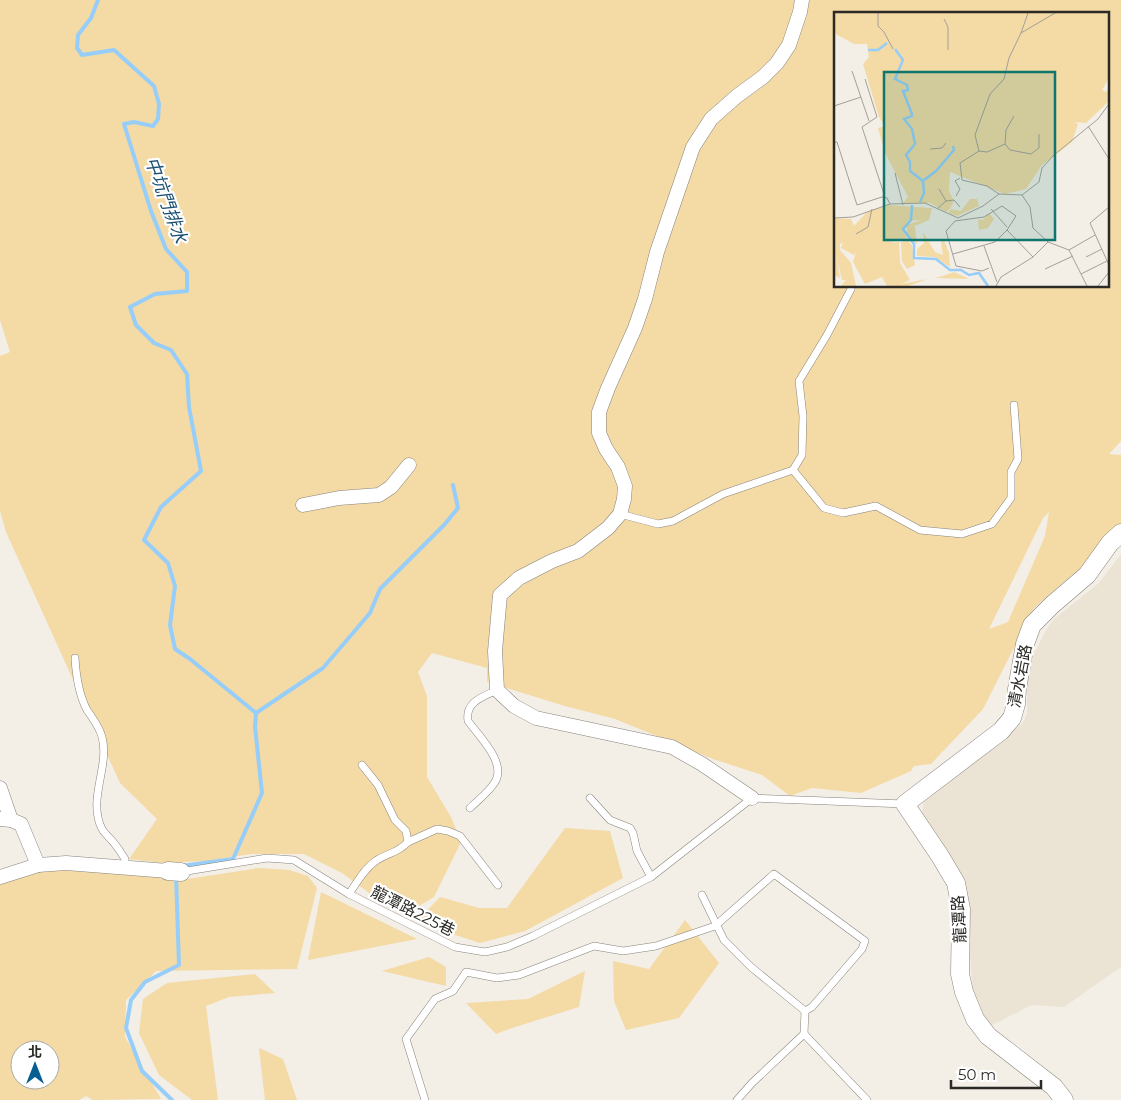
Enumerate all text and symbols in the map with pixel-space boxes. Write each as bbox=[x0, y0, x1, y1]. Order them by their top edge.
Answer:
inset map bbox=[834, 12, 1108, 288]
water label: 中坑門排水 bbox=[140, 154, 192, 247]
street label: 清水岩路 bbox=[1005, 643, 1035, 709]
street label: 龍潭路225巷 bbox=[368, 882, 458, 940]
street label: 龍潭路 bbox=[948, 895, 970, 943]
north arrow bbox=[10, 1040, 60, 1090]
text: 北 bbox=[28, 1043, 42, 1061]
scale bar bbox=[951, 1058, 1041, 1090]
text: 50 m bbox=[958, 1065, 996, 1084]

